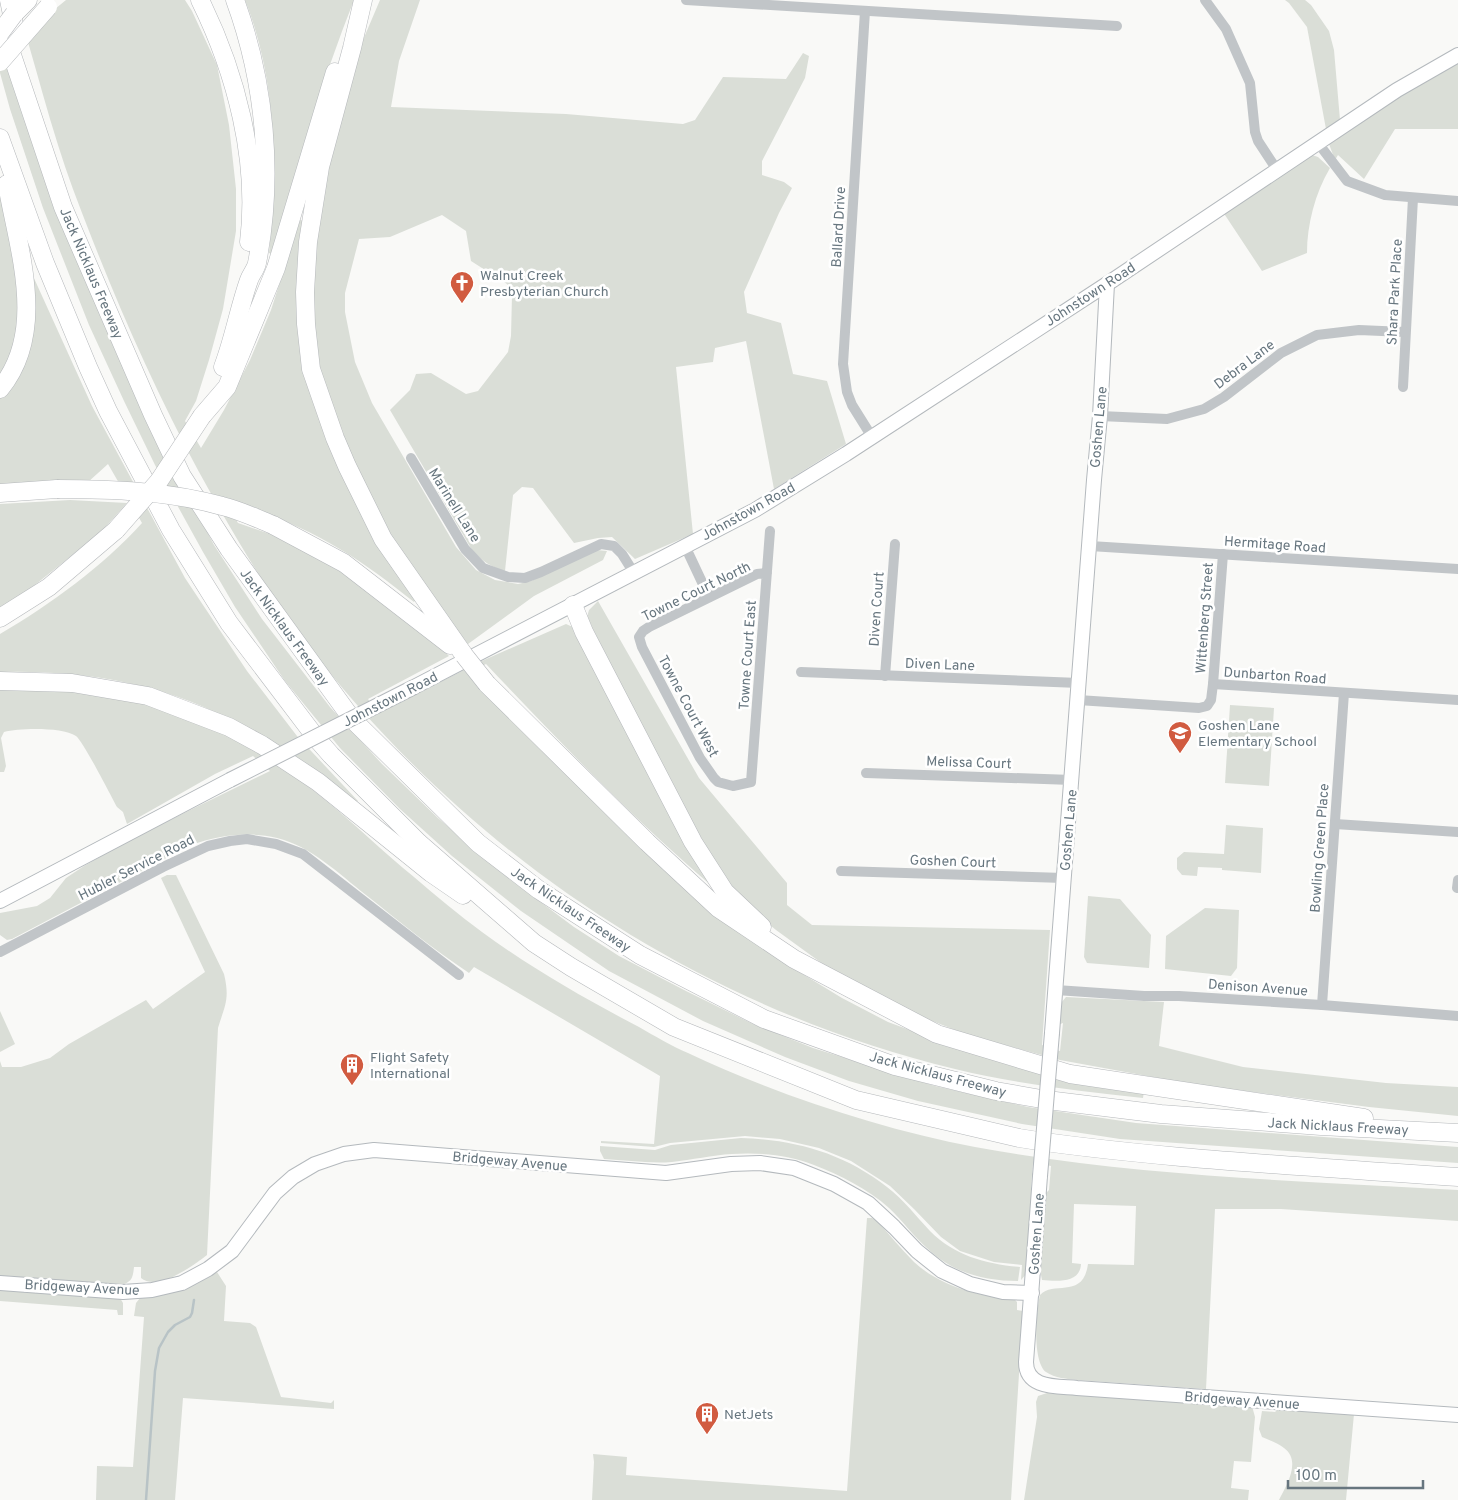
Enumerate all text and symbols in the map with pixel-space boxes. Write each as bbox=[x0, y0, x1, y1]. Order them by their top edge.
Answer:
street label: Ballard Drive bbox=[829, 186, 850, 268]
street label: Jack Nicklaus Freeway bbox=[55, 205, 126, 342]
street label: Shara Park Place bbox=[1384, 238, 1407, 346]
street label: Johnstown Road bbox=[1042, 260, 1139, 331]
place label: Walnut Creek Presbyterian Church bbox=[480, 268, 609, 301]
church icon: Walnut Creek Presbyterian Church bbox=[449, 270, 475, 304]
street label: Debra Lane bbox=[1211, 337, 1279, 394]
street label: Goshen Lane bbox=[1087, 386, 1112, 469]
street label: Marinell Lane bbox=[424, 465, 483, 546]
street label: Johnstown Road bbox=[699, 480, 798, 545]
street label: Hermitage Road bbox=[1223, 533, 1326, 558]
street label: Towne Court North bbox=[640, 559, 754, 626]
street label: Wittenberg Street bbox=[1193, 562, 1218, 674]
street label: Jack Nicklaus Freeway bbox=[235, 566, 332, 690]
street label: Diven Court bbox=[866, 571, 889, 647]
street label: Towne Court East bbox=[736, 600, 761, 711]
street label: Towne Court West bbox=[654, 653, 722, 761]
street label: Diven Lane bbox=[905, 656, 975, 675]
street label: Dunbarton Road bbox=[1223, 664, 1327, 689]
street label: Johnstown Road bbox=[340, 669, 441, 732]
place label: Goshen Lane Elementary School bbox=[1198, 718, 1317, 751]
school or university icon: Goshen Lane Elementary School bbox=[1167, 720, 1193, 754]
street label: Melissa Court bbox=[926, 754, 1012, 773]
street label: Bowling Green Place bbox=[1307, 783, 1333, 913]
street label: Goshen Lane bbox=[1057, 789, 1082, 872]
street label: Hubler Service Road bbox=[76, 832, 198, 905]
street label: Goshen Court bbox=[909, 852, 997, 873]
street label: Jack Nicklaus Freeway bbox=[507, 864, 633, 957]
street label: Denison Avenue bbox=[1207, 977, 1308, 1000]
street label: Jack Nicklaus Freeway bbox=[867, 1049, 1008, 1102]
place label: Flight Safety International bbox=[370, 1050, 450, 1083]
building icon: Flight Safety International bbox=[339, 1052, 365, 1086]
street label: Jack Nicklaus Freeway bbox=[1267, 1115, 1409, 1140]
street label: Bridgeway Avenue bbox=[452, 1149, 568, 1176]
street label: Goshen Lane bbox=[1026, 1193, 1049, 1276]
street label: Bridgeway Avenue bbox=[24, 1277, 140, 1300]
street label: Bridgeway Avenue bbox=[1184, 1389, 1300, 1414]
building icon: NetJets bbox=[694, 1401, 720, 1435]
place label: NetJets bbox=[724, 1407, 773, 1424]
scale bar bbox=[1288, 1458, 1423, 1490]
text: 100 m bbox=[1296, 1467, 1337, 1486]

